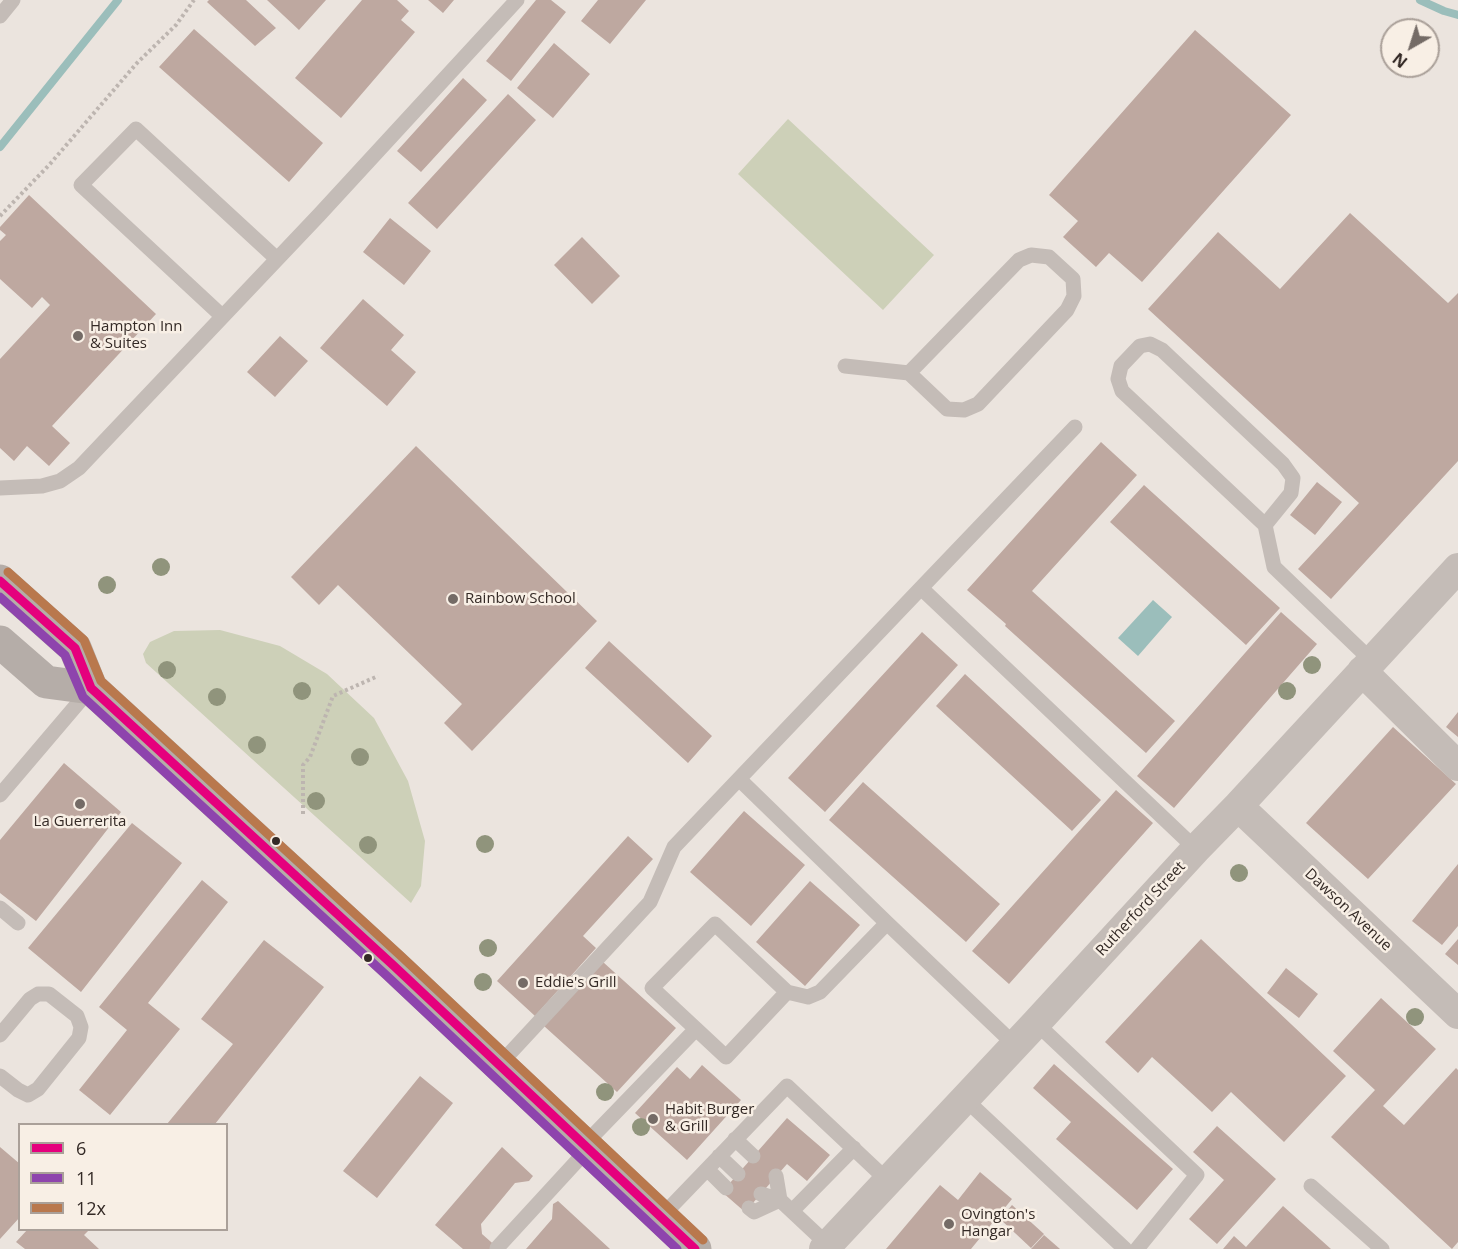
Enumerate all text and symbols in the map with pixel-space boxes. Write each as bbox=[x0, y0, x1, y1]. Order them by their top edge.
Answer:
north arrow bbox=[1380, 18, 1440, 78]
text: N bbox=[1388, 48, 1412, 73]
place label: Hampton Inn & Suites bbox=[90, 318, 183, 353]
marker: Hampton Inn & Suites bbox=[71, 329, 85, 343]
place label: Rainbow School bbox=[465, 590, 576, 608]
marker: Rainbow School bbox=[446, 592, 460, 606]
marker: La Guerrerita bbox=[73, 797, 87, 811]
place label: La Guerrerita bbox=[34, 813, 126, 831]
unlabelled marker bbox=[270, 835, 282, 847]
street label: Rutherford Street bbox=[1093, 858, 1189, 960]
street label: Dawson Avenue bbox=[1301, 865, 1395, 955]
unlabelled marker bbox=[362, 952, 374, 964]
place label: Eddie's Grill bbox=[535, 974, 617, 992]
marker: Eddie's Grill bbox=[516, 976, 530, 990]
place label: Habit Burger & Grill bbox=[665, 1101, 754, 1136]
marker: Habit Burger & Grill bbox=[646, 1112, 660, 1126]
legend bbox=[18, 1123, 228, 1231]
text: 6 bbox=[76, 1136, 86, 1160]
text: 11 bbox=[76, 1166, 97, 1190]
text: 12x bbox=[76, 1196, 106, 1220]
place label: Ovington's Hangar bbox=[961, 1206, 1035, 1241]
marker: Ovington's Hangar bbox=[942, 1217, 956, 1231]

